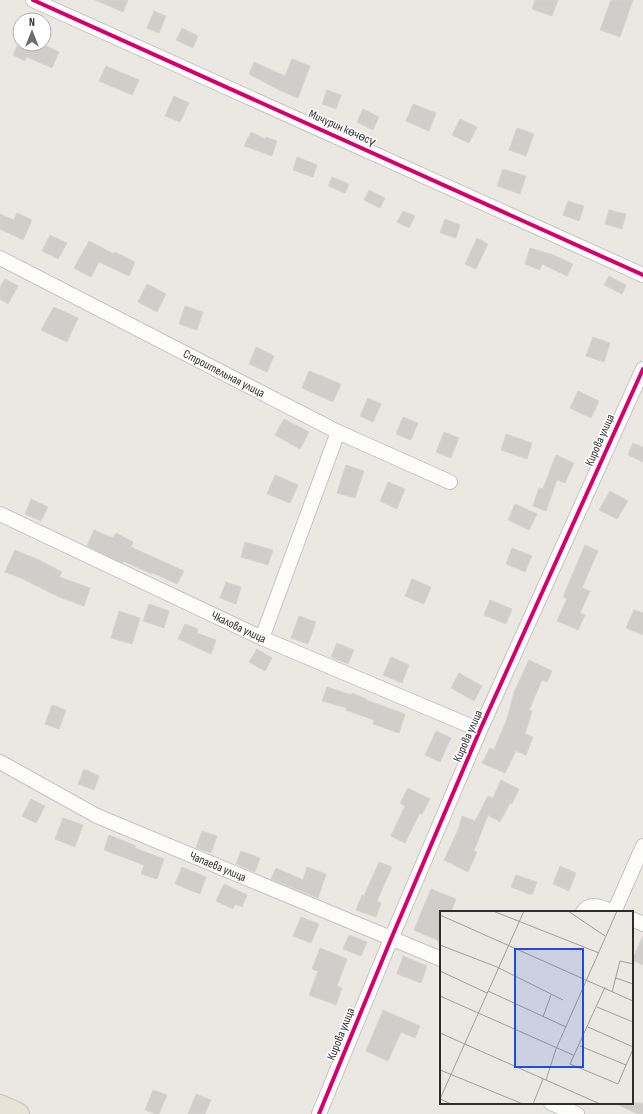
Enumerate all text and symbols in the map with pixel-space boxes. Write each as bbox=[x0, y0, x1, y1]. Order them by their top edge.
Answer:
north arrow bbox=[12, 12, 52, 52]
text: N bbox=[29, 16, 35, 29]
street label: Мичурин көчөсү bbox=[306, 106, 378, 150]
street label: Строительная улица bbox=[181, 346, 268, 401]
street label: Кирова улица bbox=[582, 411, 618, 468]
street label: Чкалова улица bbox=[209, 607, 269, 647]
street label: Кирова улица bbox=[450, 707, 486, 764]
street label: Чапаева улица bbox=[187, 848, 249, 885]
inset map bbox=[440, 911, 633, 1104]
street label: Кирова улица bbox=[324, 1005, 358, 1062]

